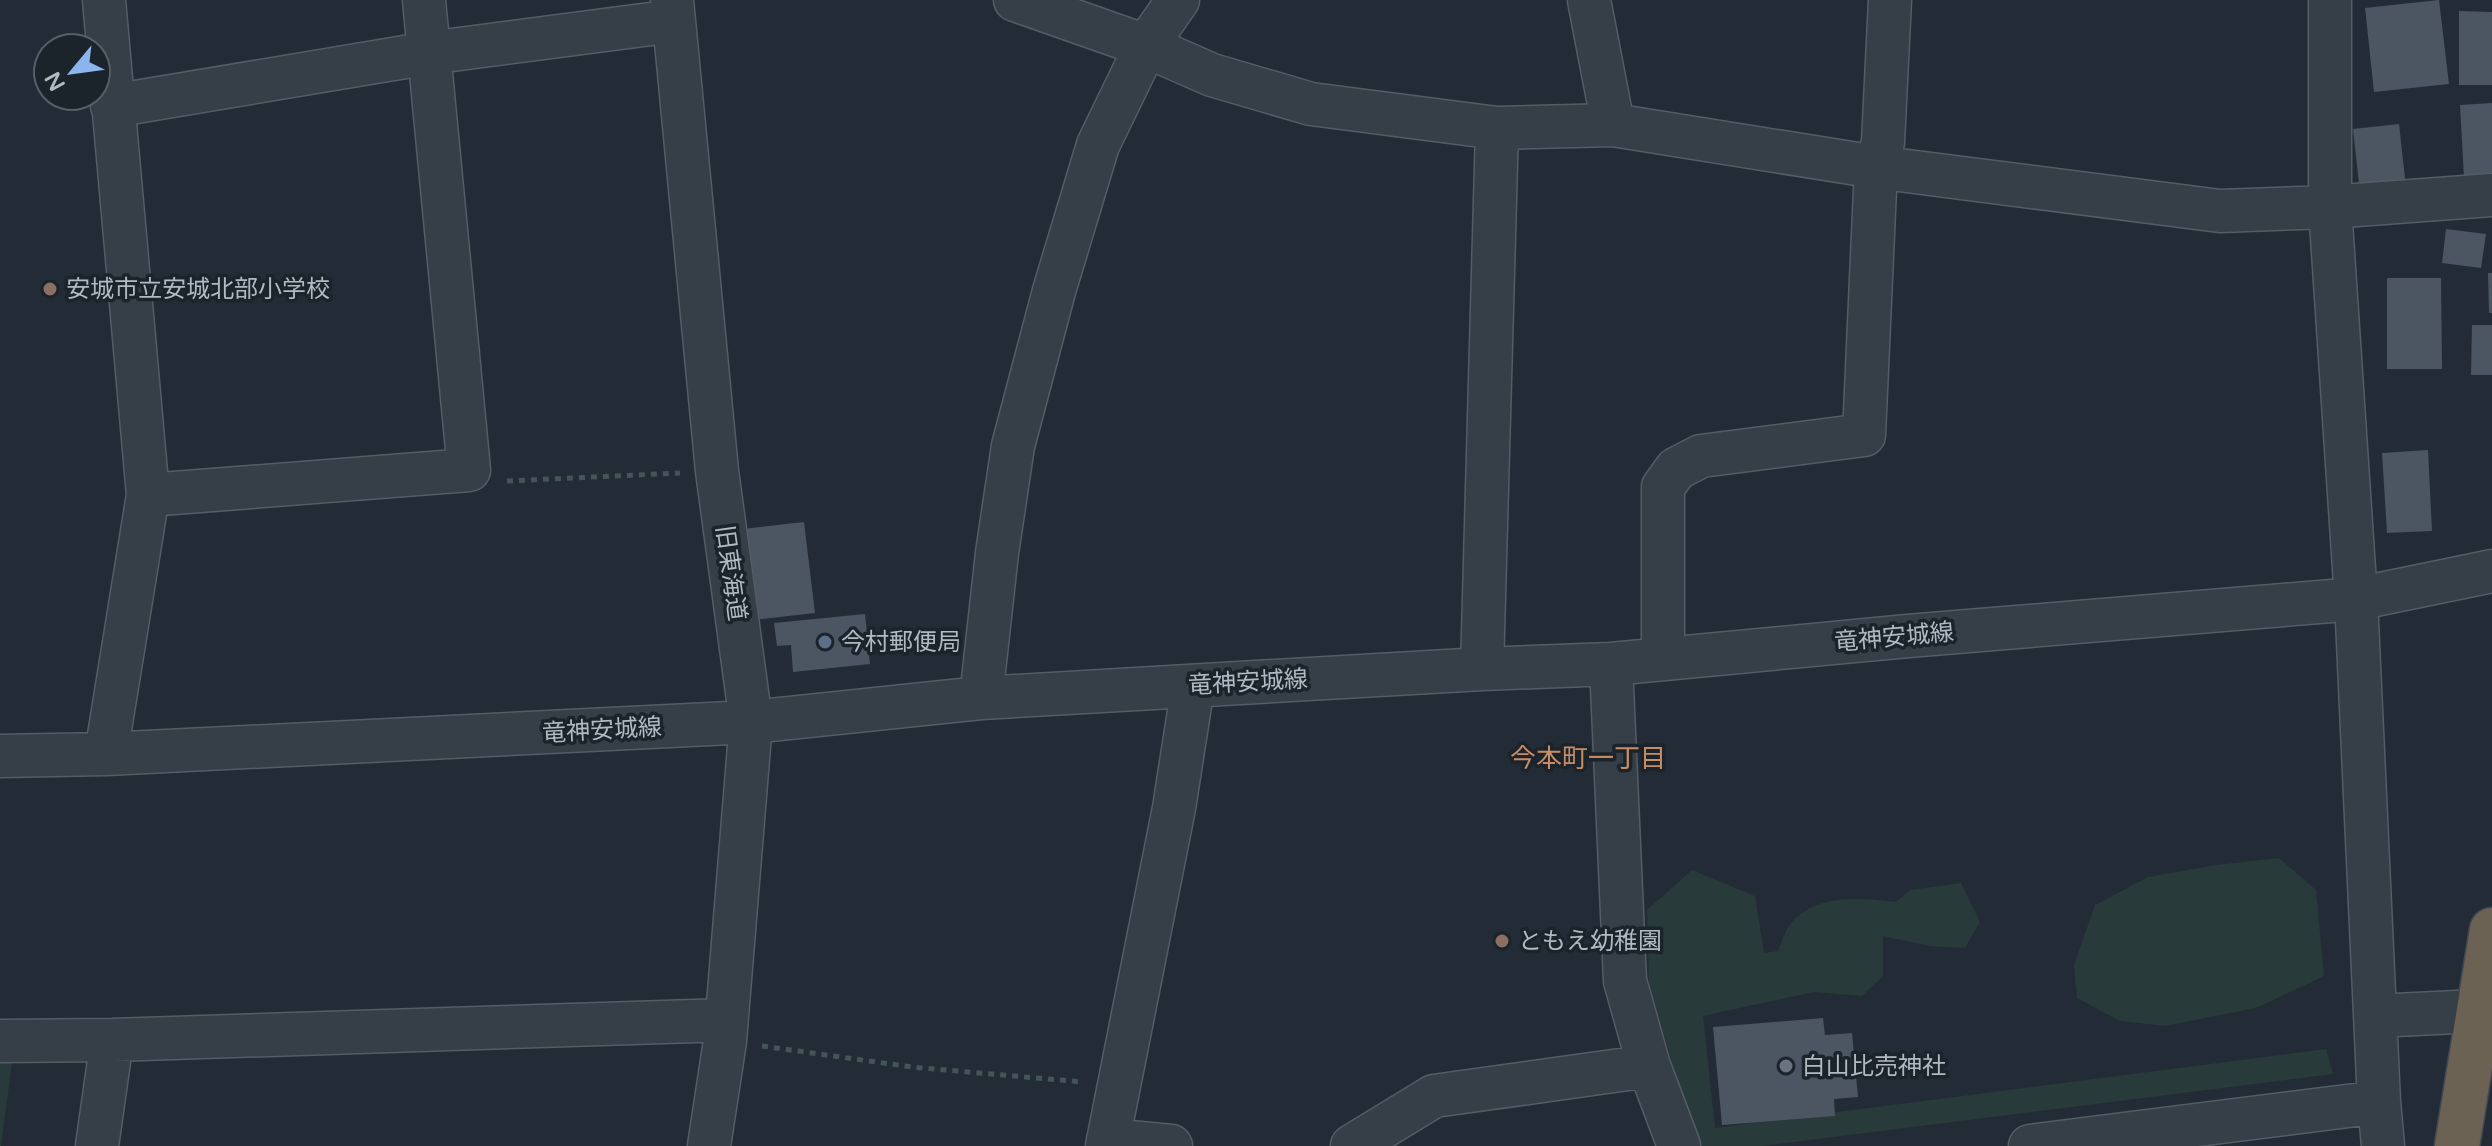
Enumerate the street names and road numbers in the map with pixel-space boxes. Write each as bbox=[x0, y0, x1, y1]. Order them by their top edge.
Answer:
street label: 旧東海道 bbox=[709, 524, 752, 623]
street label: 竜神安城線 bbox=[1833, 618, 1955, 657]
street label: 竜神安城線 bbox=[1187, 665, 1309, 700]
street label: 竜神安城線 bbox=[541, 713, 663, 748]

